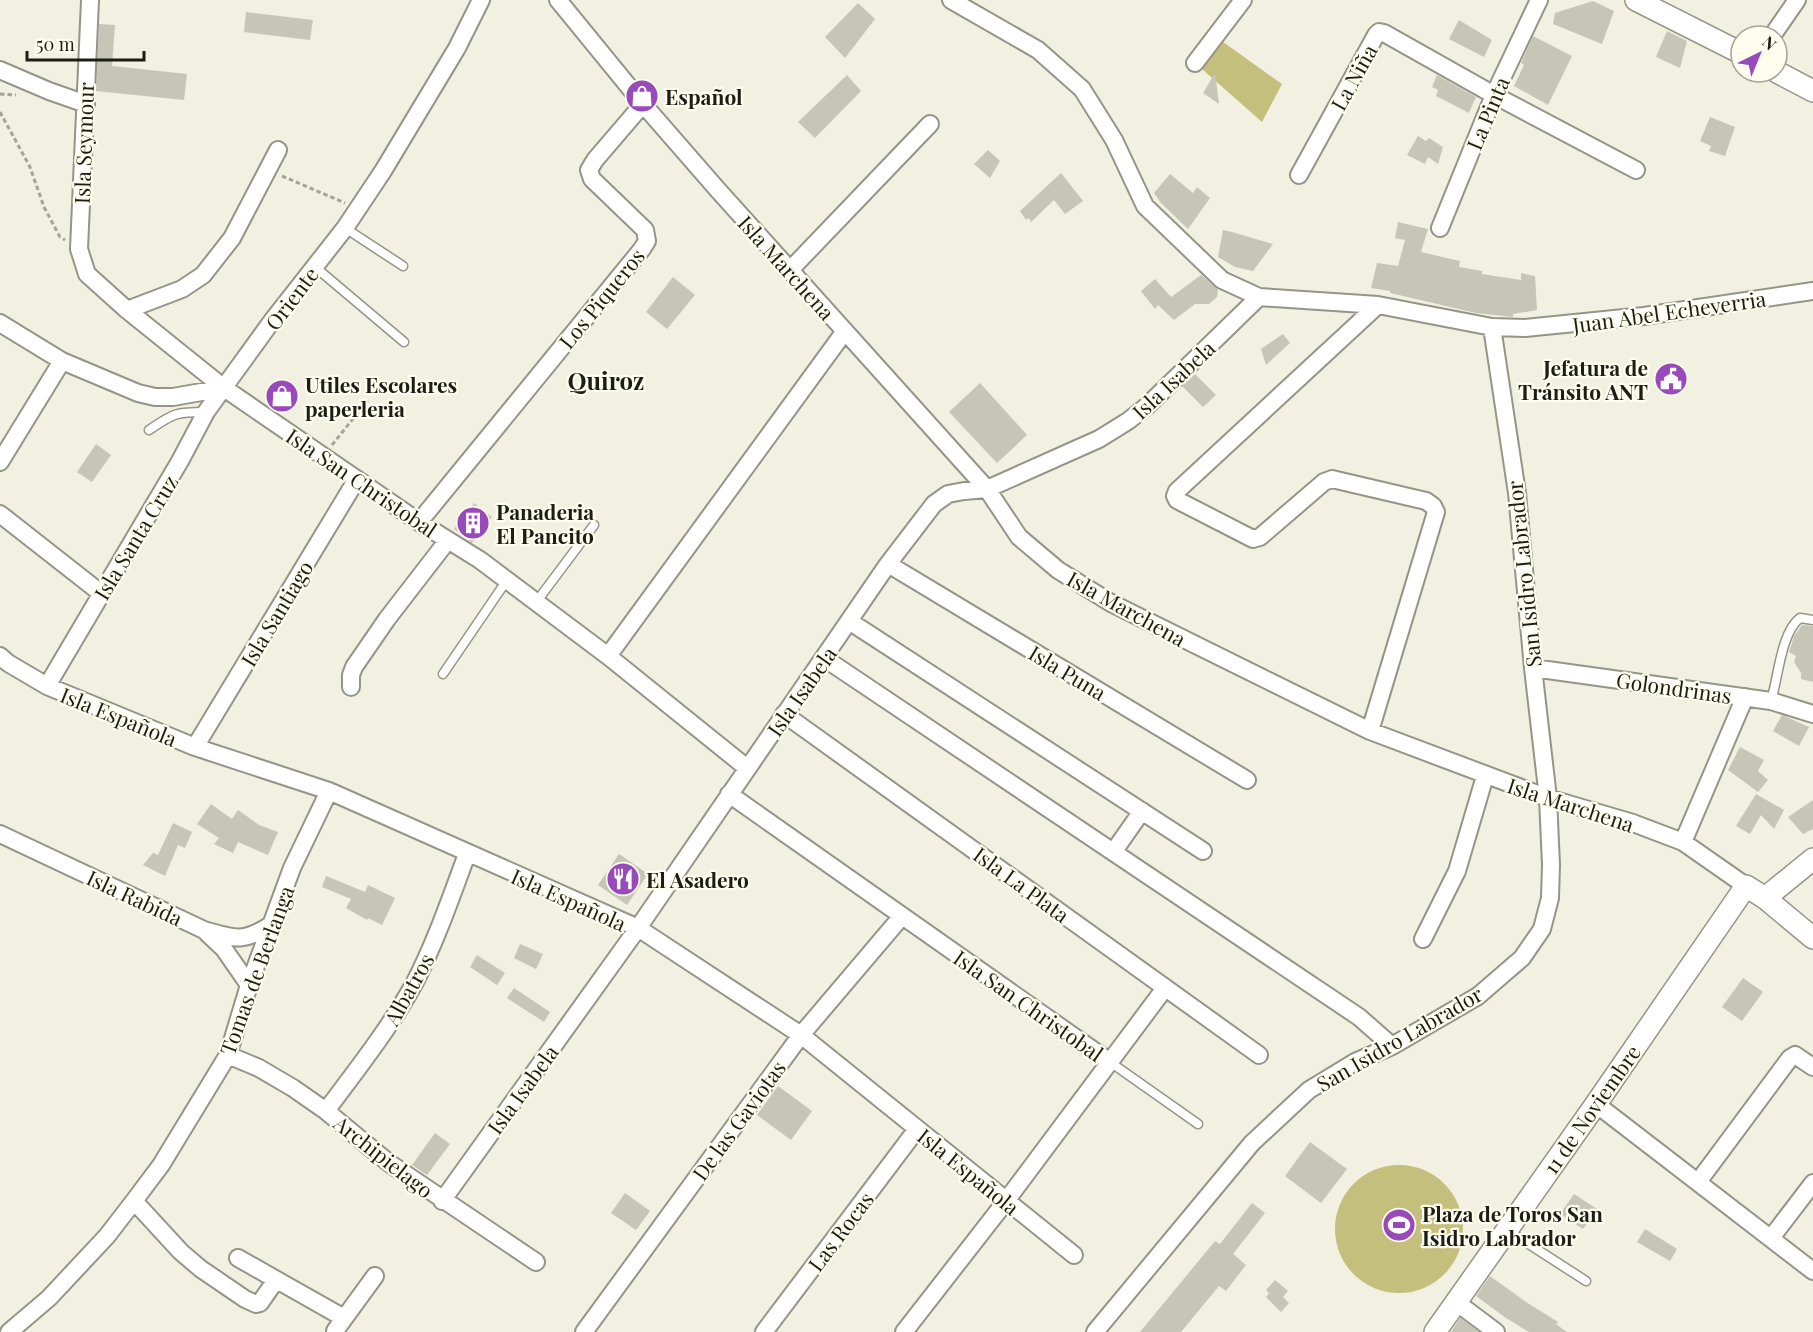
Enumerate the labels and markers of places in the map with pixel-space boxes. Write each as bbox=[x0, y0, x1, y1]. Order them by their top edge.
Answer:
shop icon: Español bbox=[624, 78, 660, 114]
place label: Español bbox=[665, 82, 743, 110]
place label: Jefatura de Tránsito ANT bbox=[1518, 353, 1648, 405]
public building icon: Jefatura de Tránsito ANT bbox=[1653, 361, 1689, 397]
place label: Utiles Escolares paperleria bbox=[305, 370, 457, 422]
shop icon: Utiles Escolares paperleria bbox=[264, 378, 300, 414]
place label: Panaderia El Pancito bbox=[496, 497, 594, 549]
building icon: Panaderia El Pancito bbox=[455, 505, 491, 541]
restaurant icon: El Asadero bbox=[605, 861, 641, 897]
place label: El Asadero bbox=[646, 865, 749, 893]
place label: Plaza de Toros San Isidro Labrador bbox=[1422, 1199, 1603, 1251]
sports icon: Plaza de Toros San Isidro Labrador bbox=[1381, 1207, 1417, 1243]

